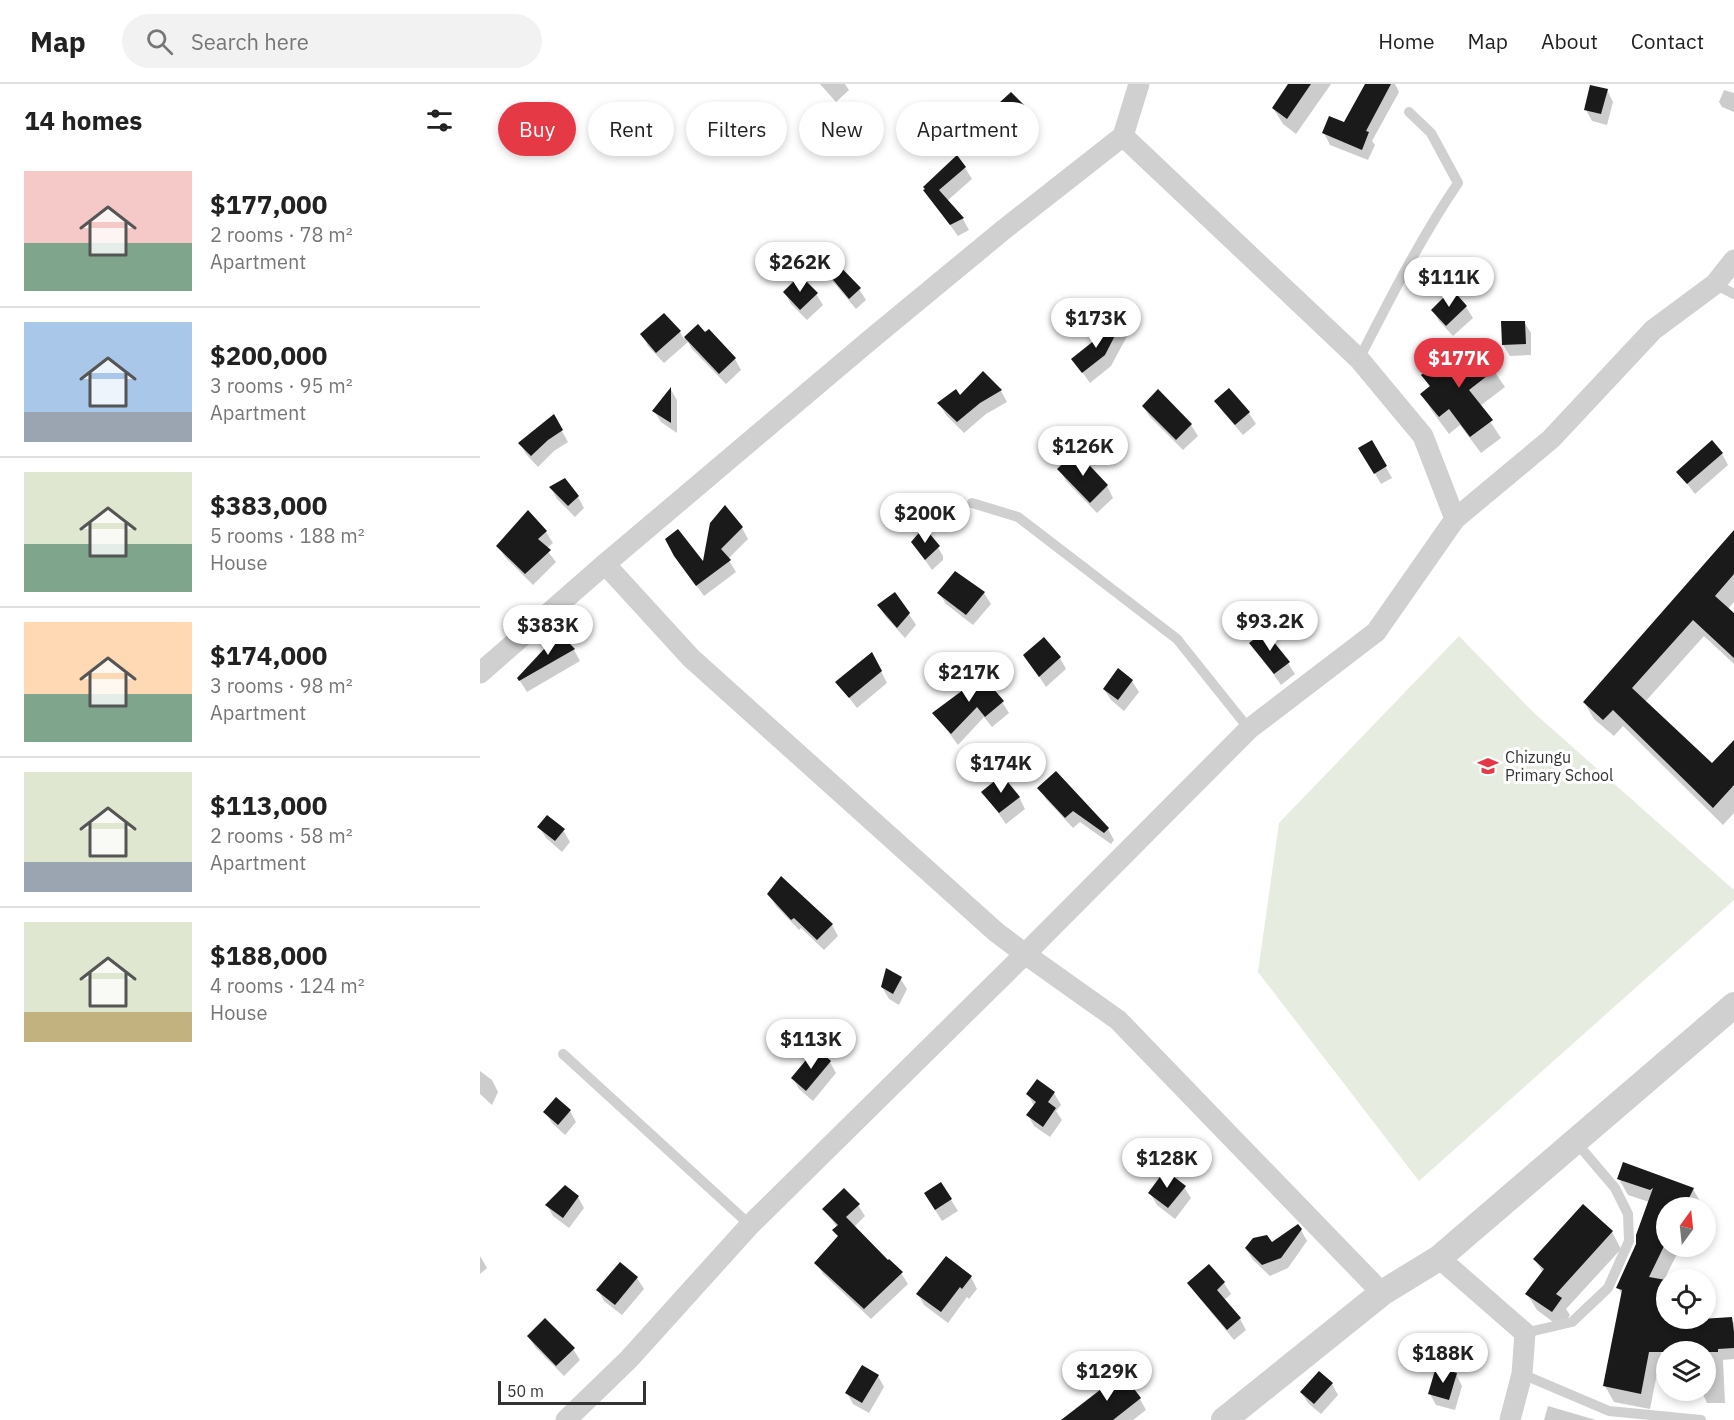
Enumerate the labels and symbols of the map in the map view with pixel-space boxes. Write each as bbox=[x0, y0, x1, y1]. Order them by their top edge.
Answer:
pin: $262K bbox=[758, 242, 842, 293]
pin: $111K bbox=[1407, 257, 1491, 308]
pin: $173K bbox=[1054, 298, 1138, 349]
pin: $177K bbox=[1417, 338, 1501, 389]
pin: $126K bbox=[1041, 426, 1125, 477]
pin: $200K bbox=[883, 493, 967, 544]
pin: $93.2K bbox=[1221, 601, 1319, 652]
pin: $383K bbox=[506, 605, 590, 656]
pin: $217K bbox=[927, 652, 1011, 703]
pin: $174K bbox=[959, 743, 1043, 794]
place label: Chizungu Primary School bbox=[1505, 747, 1613, 785]
school or university icon: Chizungu Primary School bbox=[1476, 754, 1500, 778]
pin: $113K bbox=[769, 1019, 853, 1070]
pin: $128K bbox=[1125, 1138, 1209, 1189]
north arrow bbox=[1656, 1197, 1716, 1257]
pin: $188K bbox=[1401, 1333, 1485, 1384]
pin: $129K bbox=[1065, 1351, 1149, 1402]
scale bar bbox=[498, 1378, 646, 1406]

